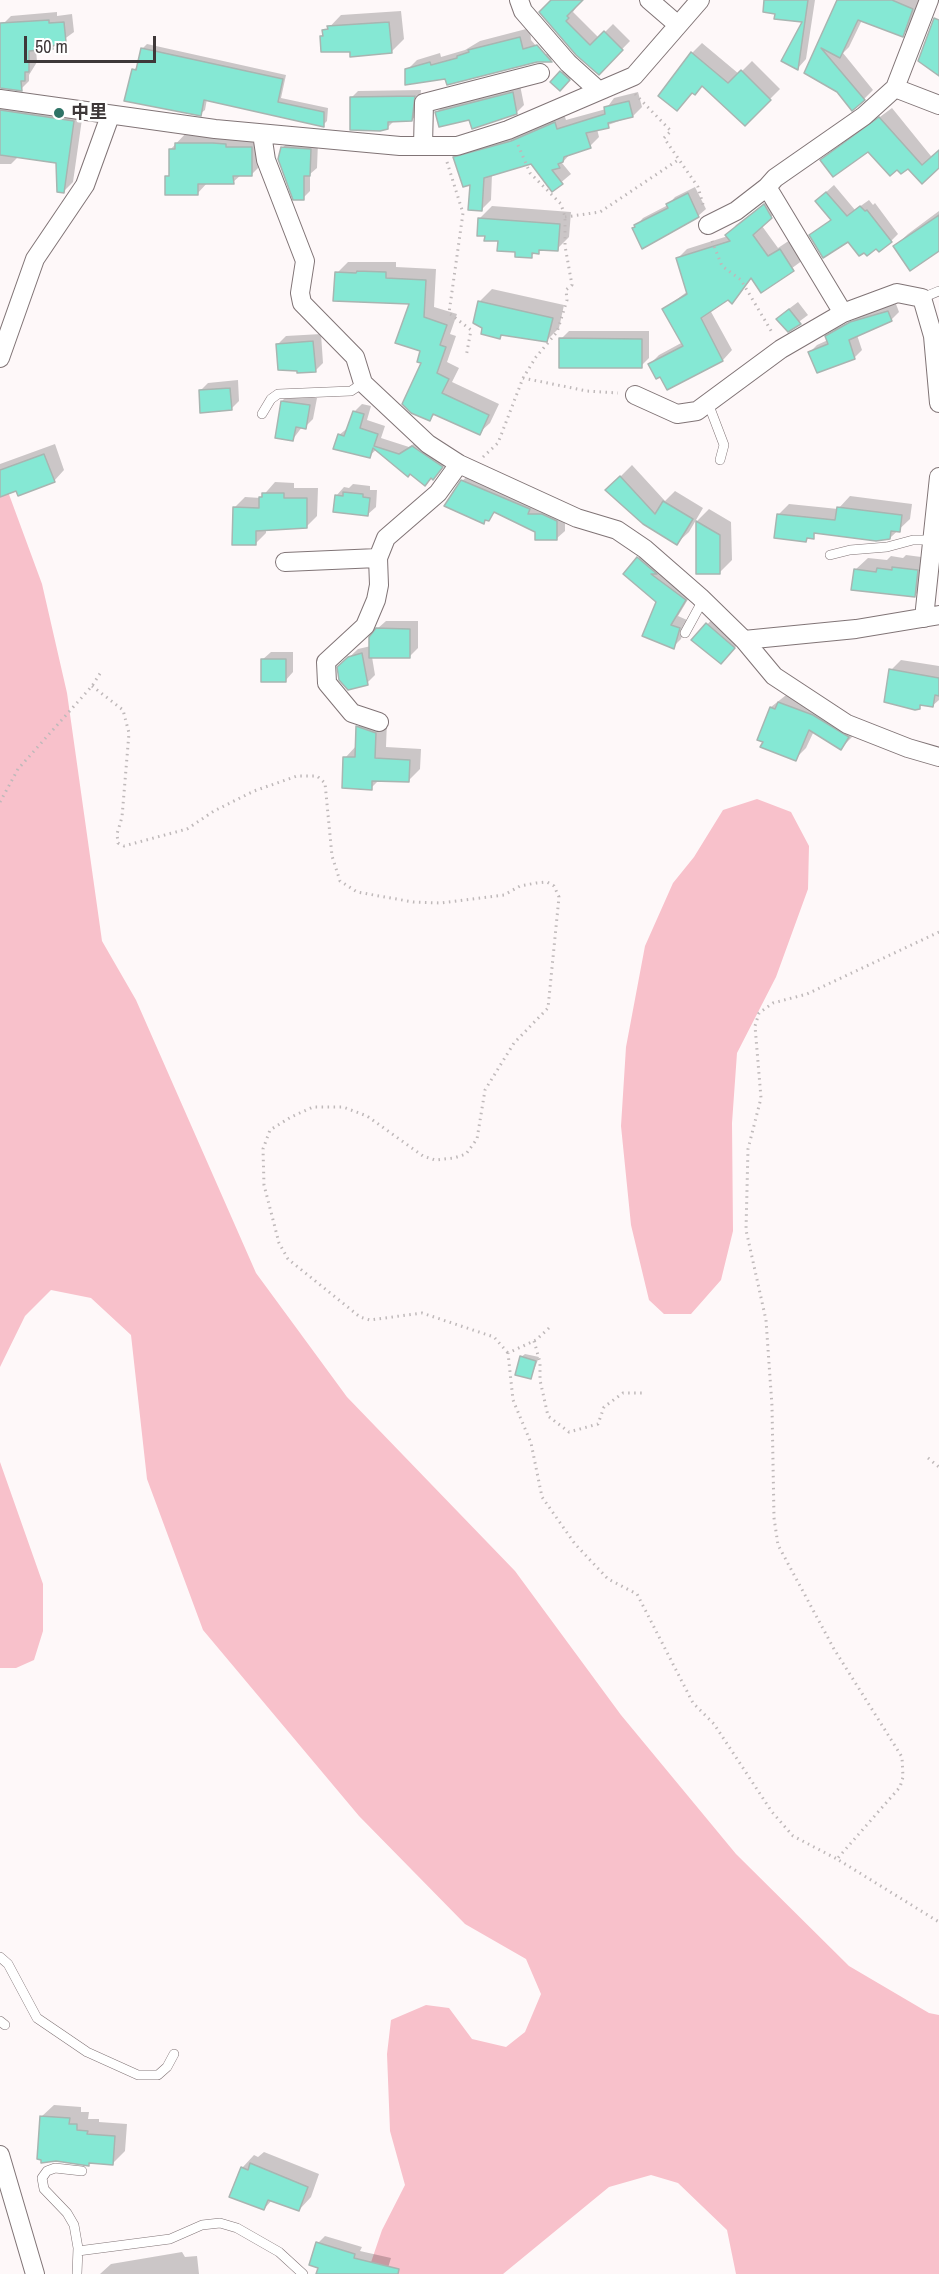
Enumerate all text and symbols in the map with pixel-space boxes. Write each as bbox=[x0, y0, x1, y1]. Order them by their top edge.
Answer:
scale bar bbox=[27, 24, 159, 62]
text: 50 m bbox=[35, 34, 68, 59]
place label: 中里 bbox=[71, 102, 107, 124]
marker: 中里 bbox=[52, 106, 66, 120]

